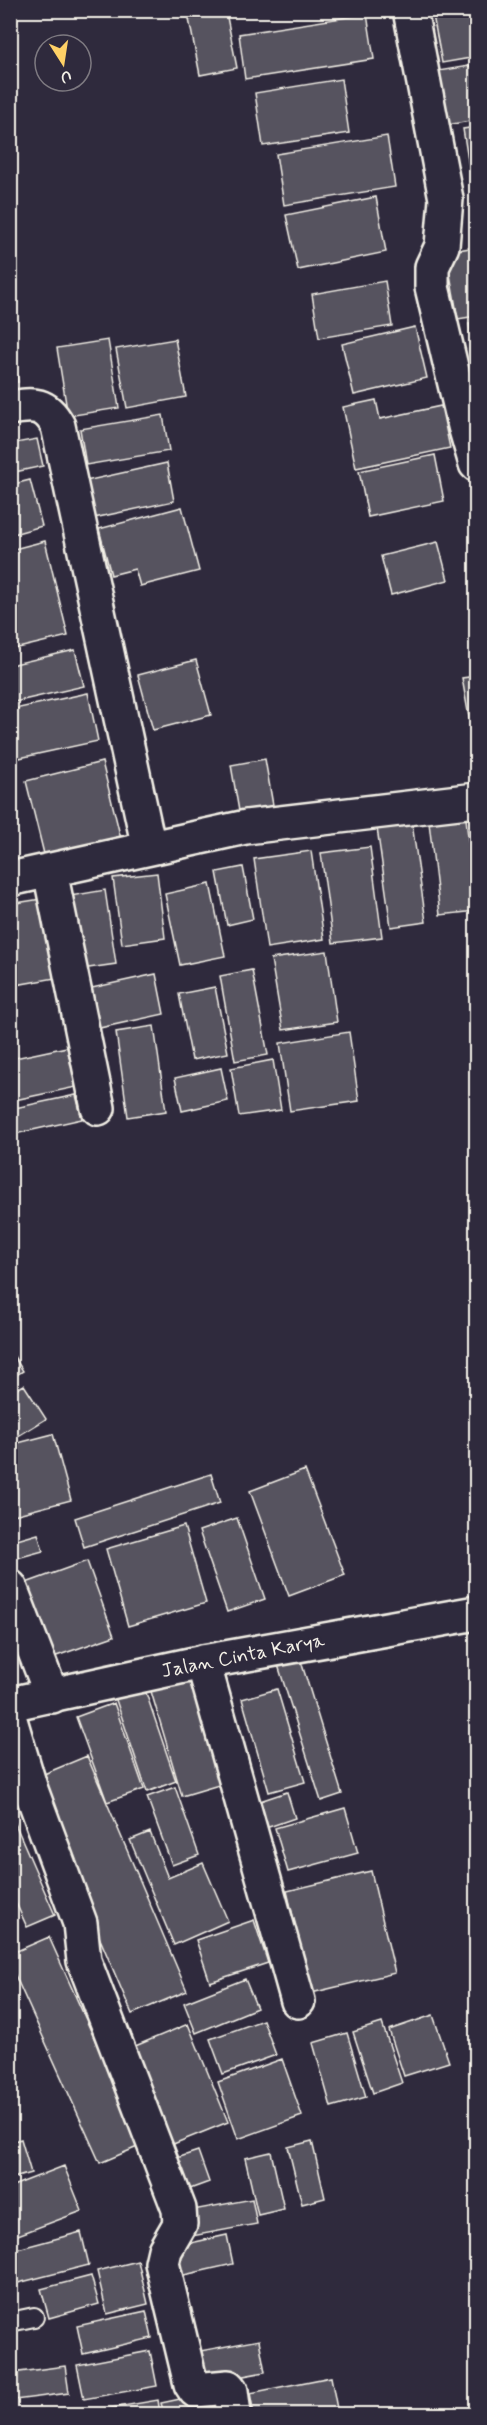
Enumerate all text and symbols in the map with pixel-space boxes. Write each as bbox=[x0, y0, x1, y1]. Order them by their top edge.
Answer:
north arrow bbox=[33, 33, 93, 93]
text: U bbox=[59, 65, 73, 88]
street label: Jalan Cinta Karya bbox=[159, 1627, 328, 1685]

